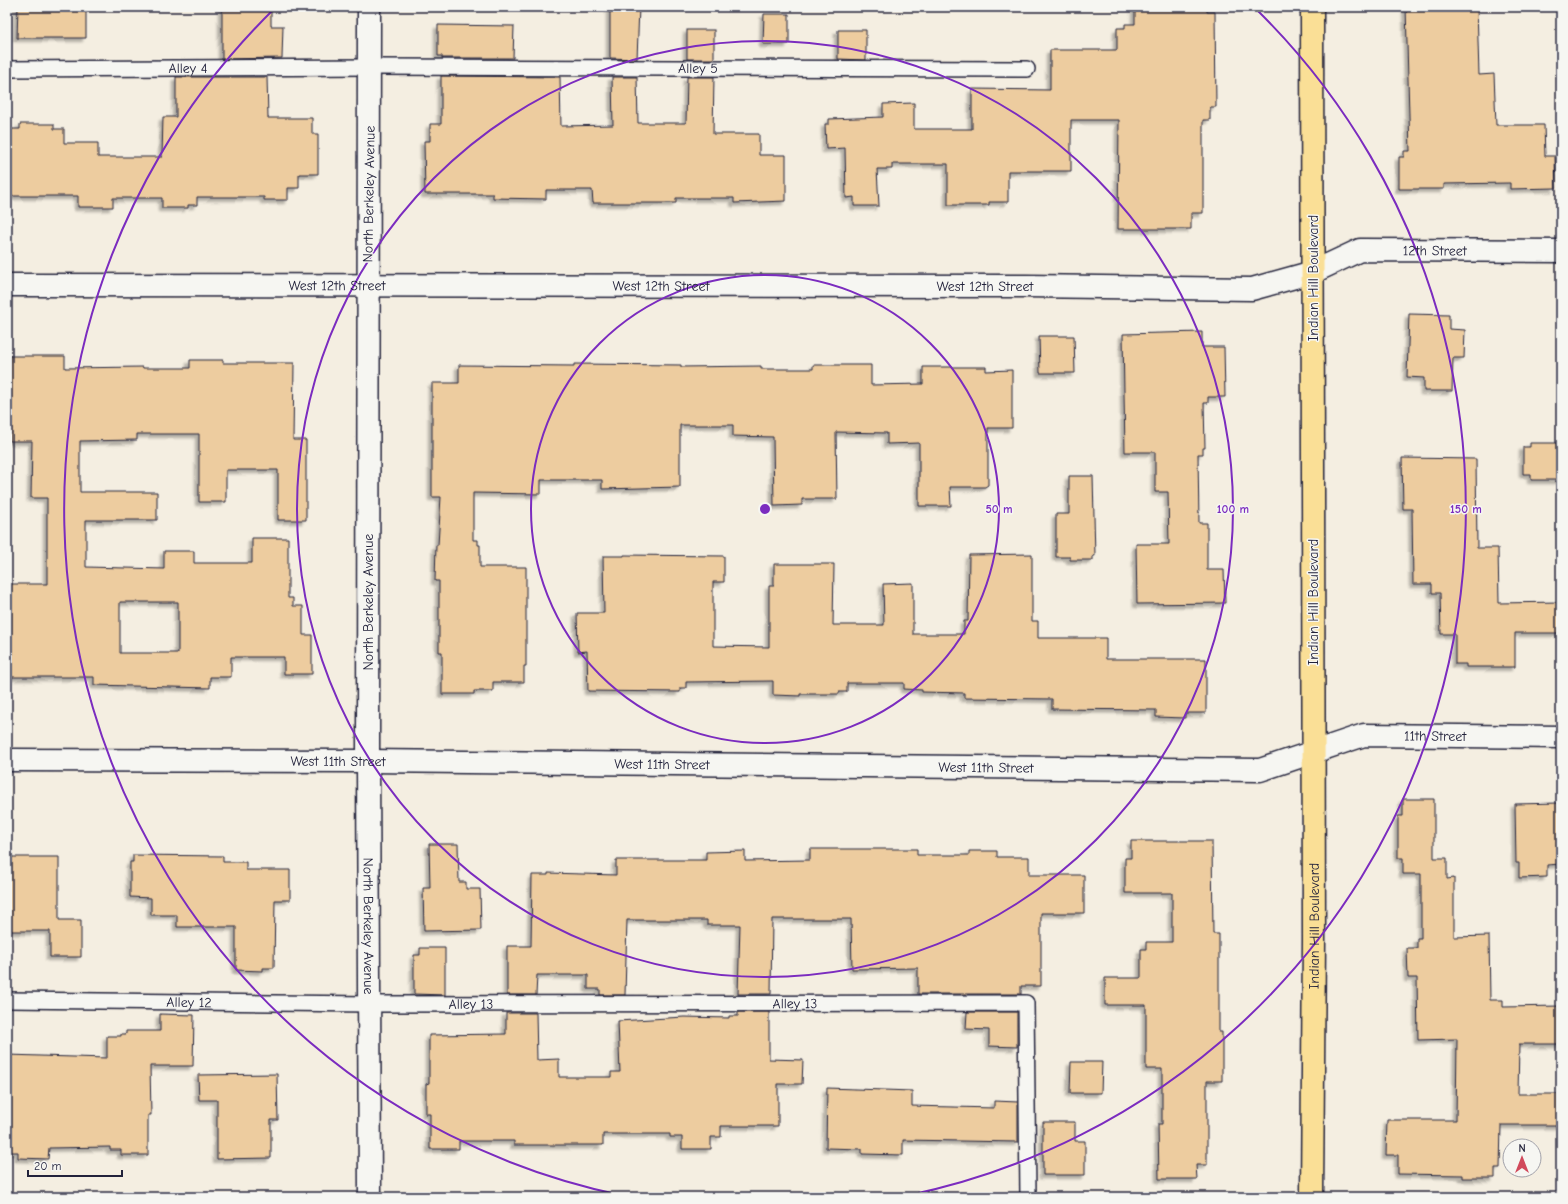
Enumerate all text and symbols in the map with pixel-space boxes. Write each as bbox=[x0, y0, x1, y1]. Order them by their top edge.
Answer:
street label: Alley 4 bbox=[168, 59, 208, 77]
street label: Alley 5 bbox=[678, 59, 718, 77]
street label: North Berkeley Avenue bbox=[359, 125, 379, 263]
street label: Indian Hill Boulevard bbox=[1305, 215, 1322, 341]
street label: 12th Street bbox=[1403, 242, 1468, 259]
street label: West 12th Street bbox=[289, 277, 386, 294]
street label: West 12th Street bbox=[613, 277, 710, 294]
street label: West 12th Street bbox=[937, 277, 1035, 295]
centre of rings bbox=[758, 502, 772, 516]
text: 50 m bbox=[985, 502, 1013, 516]
text: 100 m bbox=[1217, 502, 1249, 516]
text: 150 m bbox=[1450, 502, 1482, 516]
street label: North Berkeley Avenue bbox=[360, 534, 377, 670]
street label: Indian Hill Boulevard bbox=[1305, 539, 1322, 665]
street label: 11th Street bbox=[1404, 727, 1467, 745]
street label: West 11th Street bbox=[290, 752, 387, 770]
street label: West 11th Street bbox=[614, 755, 711, 773]
street label: West 11th Street bbox=[938, 758, 1035, 776]
street label: North Berkeley Avenue bbox=[360, 858, 378, 994]
street label: Indian Hill Boulevard bbox=[1305, 863, 1323, 989]
street label: Alley 12 bbox=[166, 993, 212, 1011]
street label: Alley 13 bbox=[449, 995, 493, 1012]
street label: Alley 13 bbox=[773, 995, 817, 1012]
north arrow bbox=[1502, 1138, 1542, 1178]
text: N bbox=[1518, 1142, 1526, 1155]
scale bar bbox=[28, 1152, 122, 1178]
text: 20 m bbox=[34, 1159, 62, 1173]

